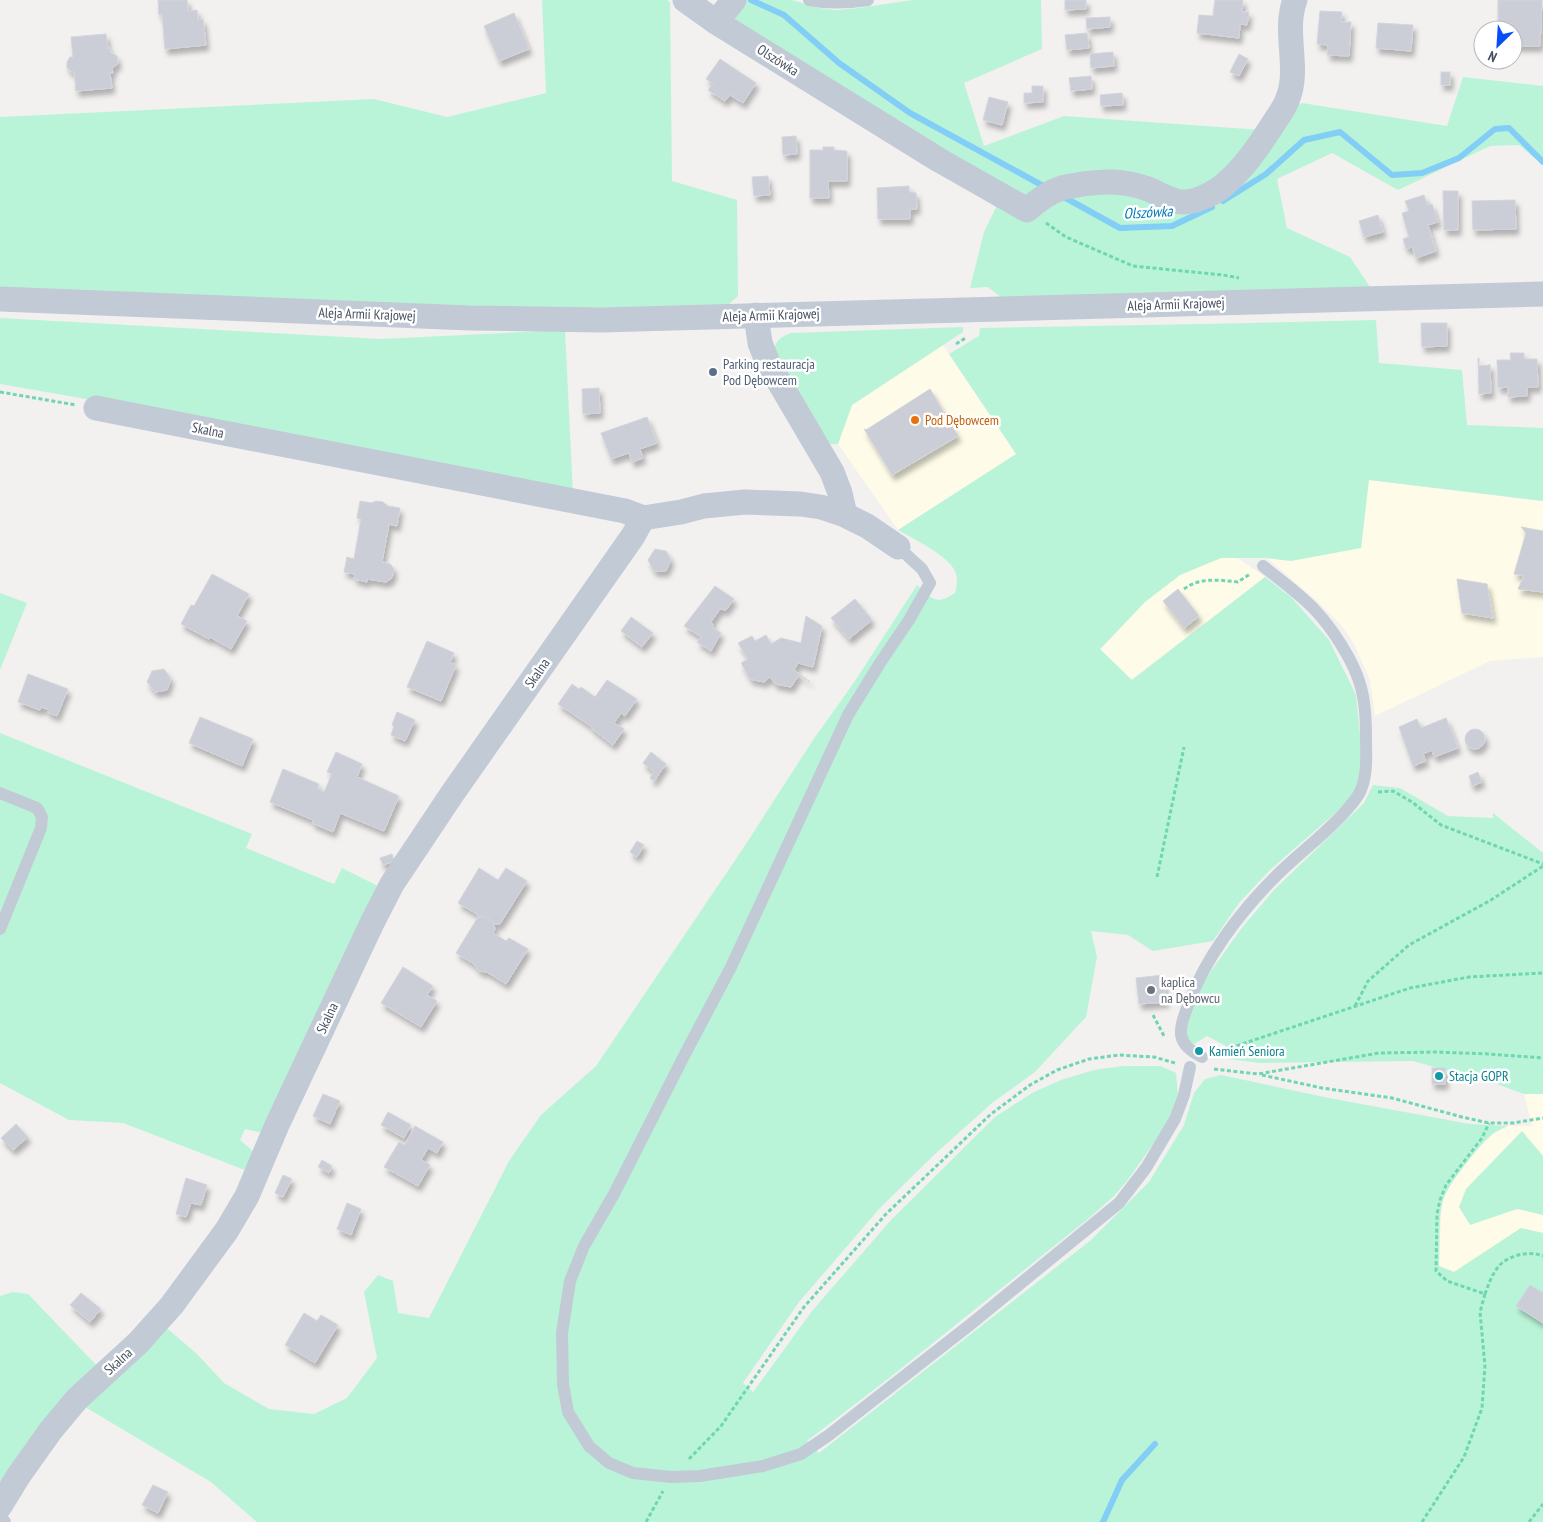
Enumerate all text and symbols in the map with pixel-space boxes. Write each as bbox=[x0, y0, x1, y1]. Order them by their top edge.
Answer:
north arrow bbox=[1473, 20, 1523, 70]
street label: Olszówka bbox=[754, 40, 802, 80]
text: N bbox=[1485, 47, 1500, 67]
water label: Olszówka bbox=[1123, 201, 1174, 223]
street label: Aleja Armii Krajowej bbox=[1127, 293, 1225, 315]
street label: Aleja Armii Krajowej bbox=[318, 303, 416, 325]
street label: Aleja Armii Krajowej bbox=[722, 304, 820, 326]
place label: Parking restauracja Pod Dębowcem bbox=[723, 355, 815, 389]
marker: Parking restauracja Pod Dębowcem bbox=[707, 366, 719, 378]
place label: Pod Dębowcem bbox=[925, 411, 999, 429]
marker: Pod Dębowcem bbox=[909, 414, 921, 426]
street label: Skalna bbox=[191, 418, 225, 442]
street label: Skalna bbox=[520, 655, 554, 691]
place label: kaplica na Dębowcu bbox=[1161, 973, 1220, 1007]
marker: kaplica na Dębowcu bbox=[1145, 984, 1157, 996]
street label: Skalna bbox=[312, 1000, 342, 1036]
place label: Kamień Seniora bbox=[1209, 1042, 1285, 1060]
marker: Kamień Seniora bbox=[1193, 1045, 1205, 1057]
place label: Stacja GOPR bbox=[1449, 1067, 1509, 1085]
marker: Stacja GOPR bbox=[1433, 1070, 1445, 1082]
street label: Skalna bbox=[100, 1344, 136, 1378]

